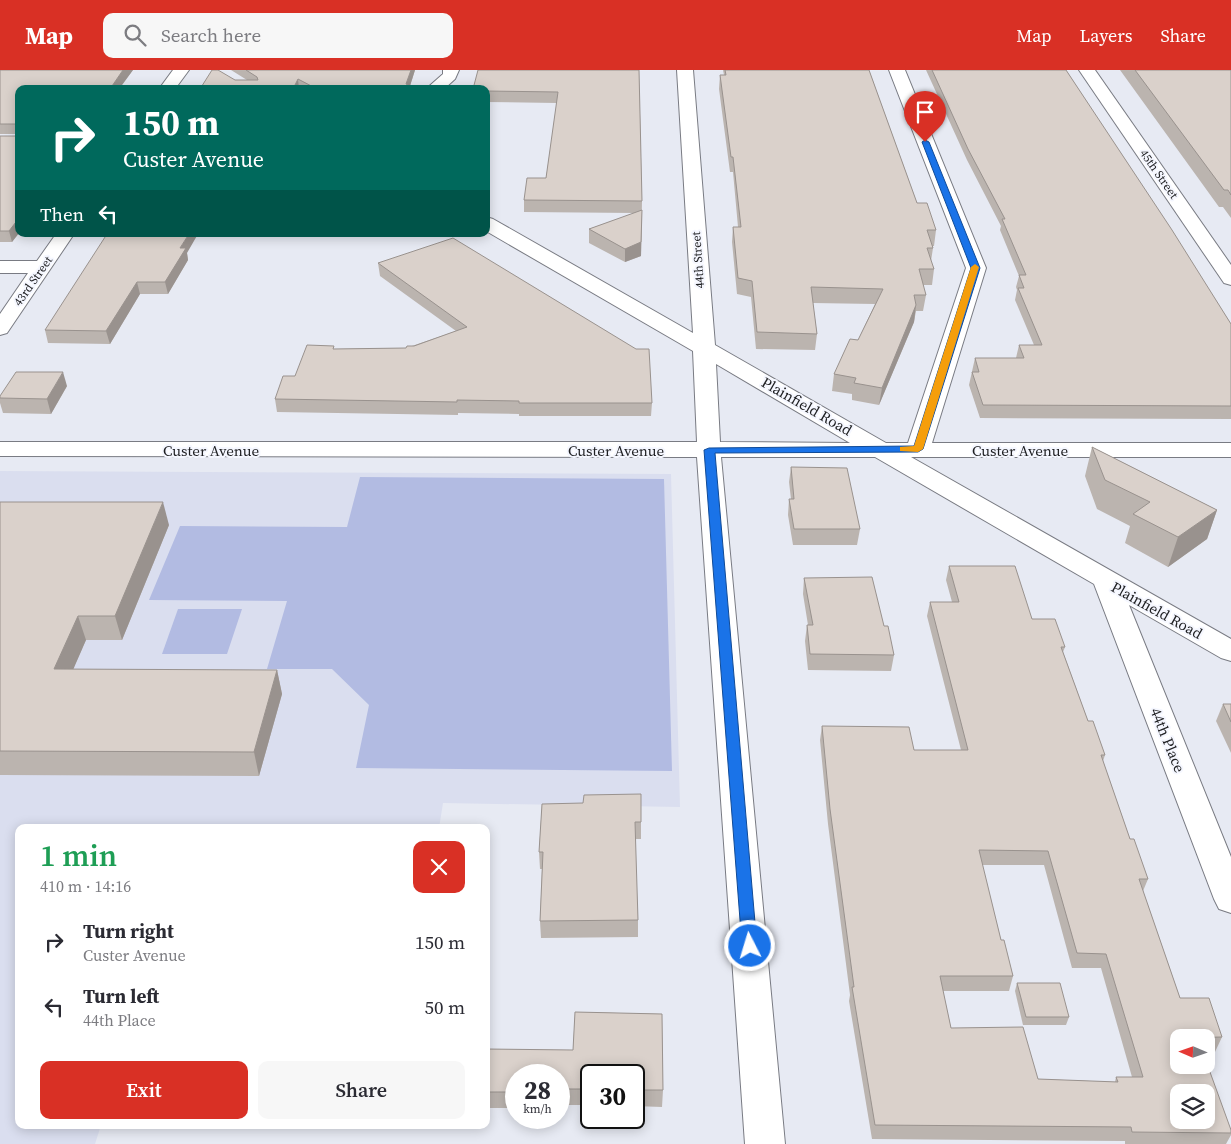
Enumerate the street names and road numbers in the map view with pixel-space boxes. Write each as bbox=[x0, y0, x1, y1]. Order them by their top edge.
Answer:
street label: 45th Street bbox=[1136, 146, 1182, 202]
street label: 44th Street bbox=[688, 231, 708, 289]
street label: 43rd Street bbox=[10, 253, 56, 309]
street label: Plainfield Road bbox=[758, 372, 857, 441]
street label: Custer Avenue bbox=[163, 440, 259, 461]
street label: Custer Avenue bbox=[568, 440, 664, 461]
street label: Custer Avenue bbox=[972, 440, 1068, 461]
street label: Plainfield Road bbox=[1108, 576, 1207, 644]
street label: 44th Place bbox=[1145, 704, 1191, 776]

